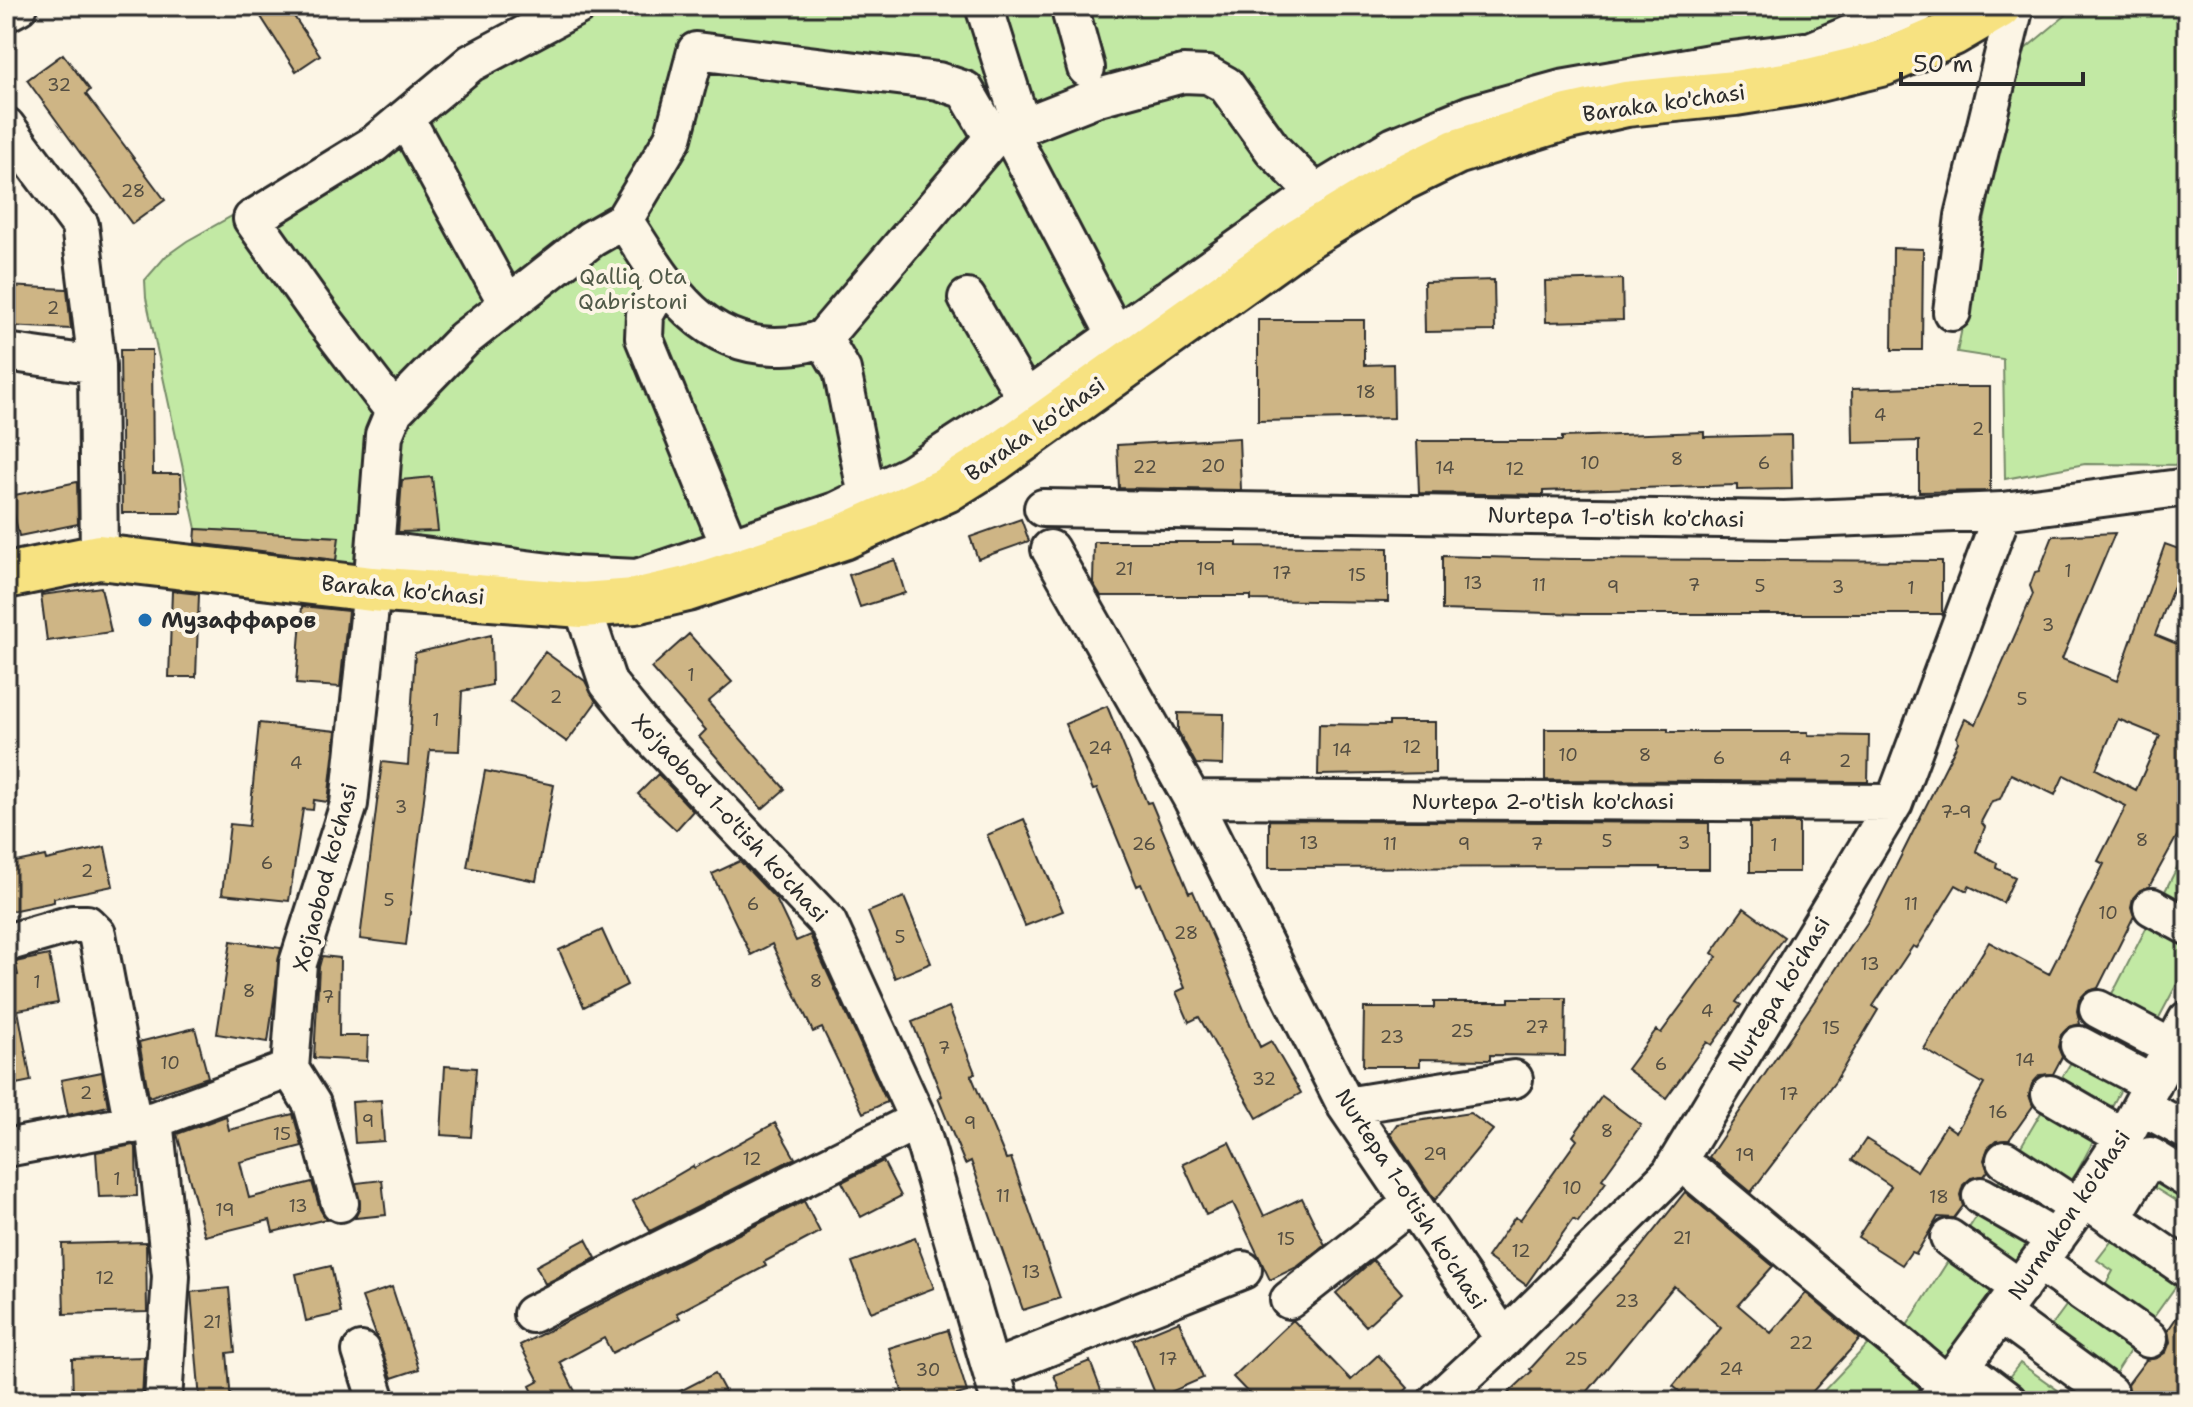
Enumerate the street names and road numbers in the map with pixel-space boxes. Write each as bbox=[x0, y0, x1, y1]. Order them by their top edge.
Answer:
street label: Baraka ko'chasi bbox=[1581, 77, 1747, 129]
street label: Baraka ko'chasi bbox=[959, 370, 1111, 488]
street label: Nurtepa 1-o'tish ko'chasi bbox=[1487, 500, 1745, 534]
street label: Baraka ko'chasi bbox=[320, 568, 486, 612]
street label: Xo'jaobod 1-o'tish ko'chasi bbox=[626, 707, 834, 929]
street label: Xo'jaobod ko'chasi bbox=[286, 780, 364, 974]
street label: Nurtepa 2-o'tish ko'chasi bbox=[1412, 787, 1674, 816]
street label: Nurtepa ko'chasi bbox=[1721, 911, 1837, 1077]
street label: Nurtepa 1-o'tish ko'chasi bbox=[1329, 1083, 1493, 1315]
street label: Nurmakon ko'chasi bbox=[2001, 1124, 2137, 1306]

